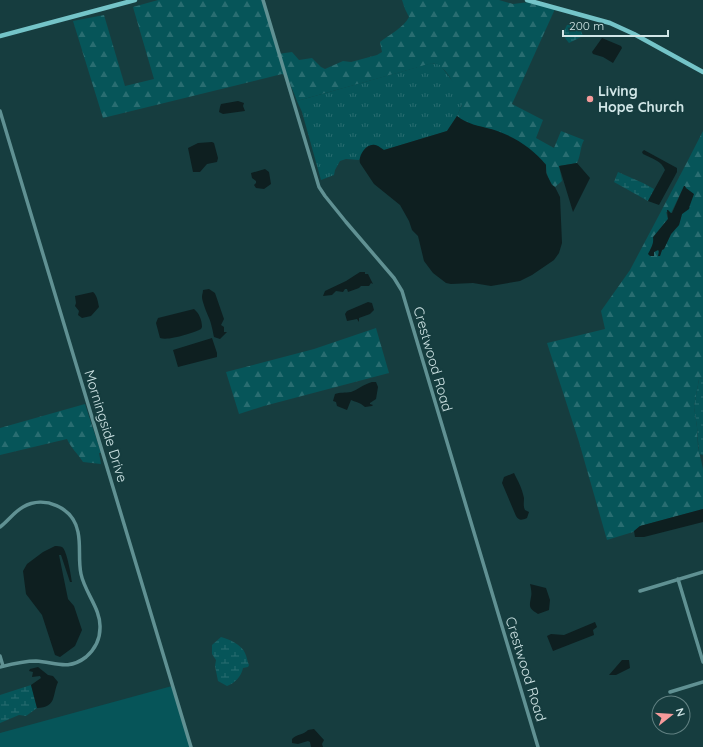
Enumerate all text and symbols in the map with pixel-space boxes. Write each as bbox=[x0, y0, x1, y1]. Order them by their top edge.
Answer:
scale bar bbox=[563, 12, 668, 38]
text: 200 m bbox=[569, 18, 604, 33]
place label: Living Hope Church bbox=[598, 82, 684, 116]
marker: Living Hope Church bbox=[585, 94, 595, 104]
street label: Crestwood Road bbox=[409, 304, 457, 414]
street label: Morningside Drive bbox=[80, 368, 132, 485]
street label: Crestwood Road bbox=[502, 614, 550, 724]
north arrow bbox=[651, 695, 691, 735]
text: N bbox=[673, 706, 688, 718]

